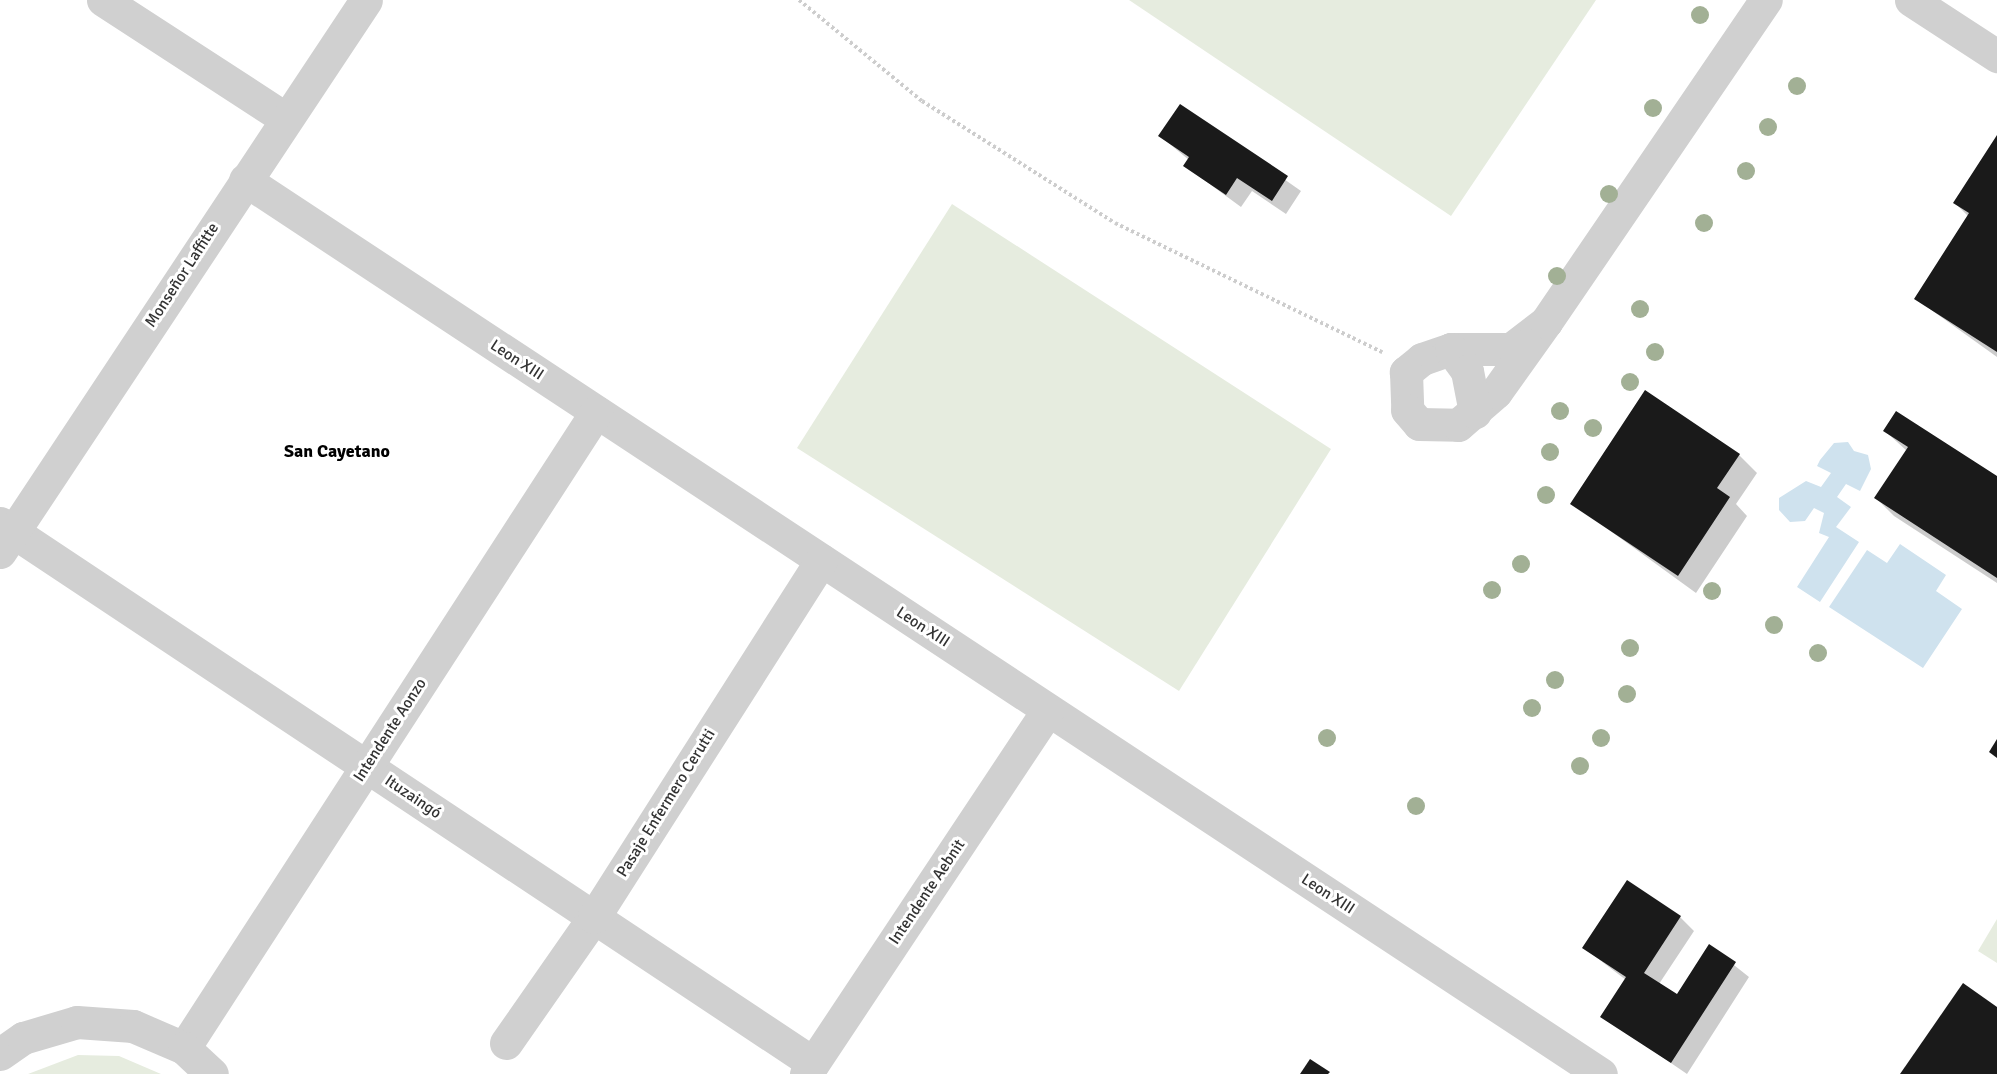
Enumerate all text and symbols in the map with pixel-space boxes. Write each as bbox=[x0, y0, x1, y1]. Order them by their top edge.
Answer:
street label: Monseñor Laffitte bbox=[141, 219, 223, 331]
street label: Leon XIII bbox=[487, 336, 547, 384]
district label: San Cayetano bbox=[284, 440, 390, 462]
street label: Leon XIII bbox=[893, 603, 953, 651]
street label: Intendente Aonzo bbox=[349, 675, 431, 785]
street label: Pasaje Enfermero Cerutti bbox=[613, 725, 719, 881]
street label: Ituzaingó bbox=[381, 771, 445, 823]
street label: Intendente Aebnit bbox=[885, 836, 969, 948]
street label: Leon XIII bbox=[1298, 870, 1358, 918]

